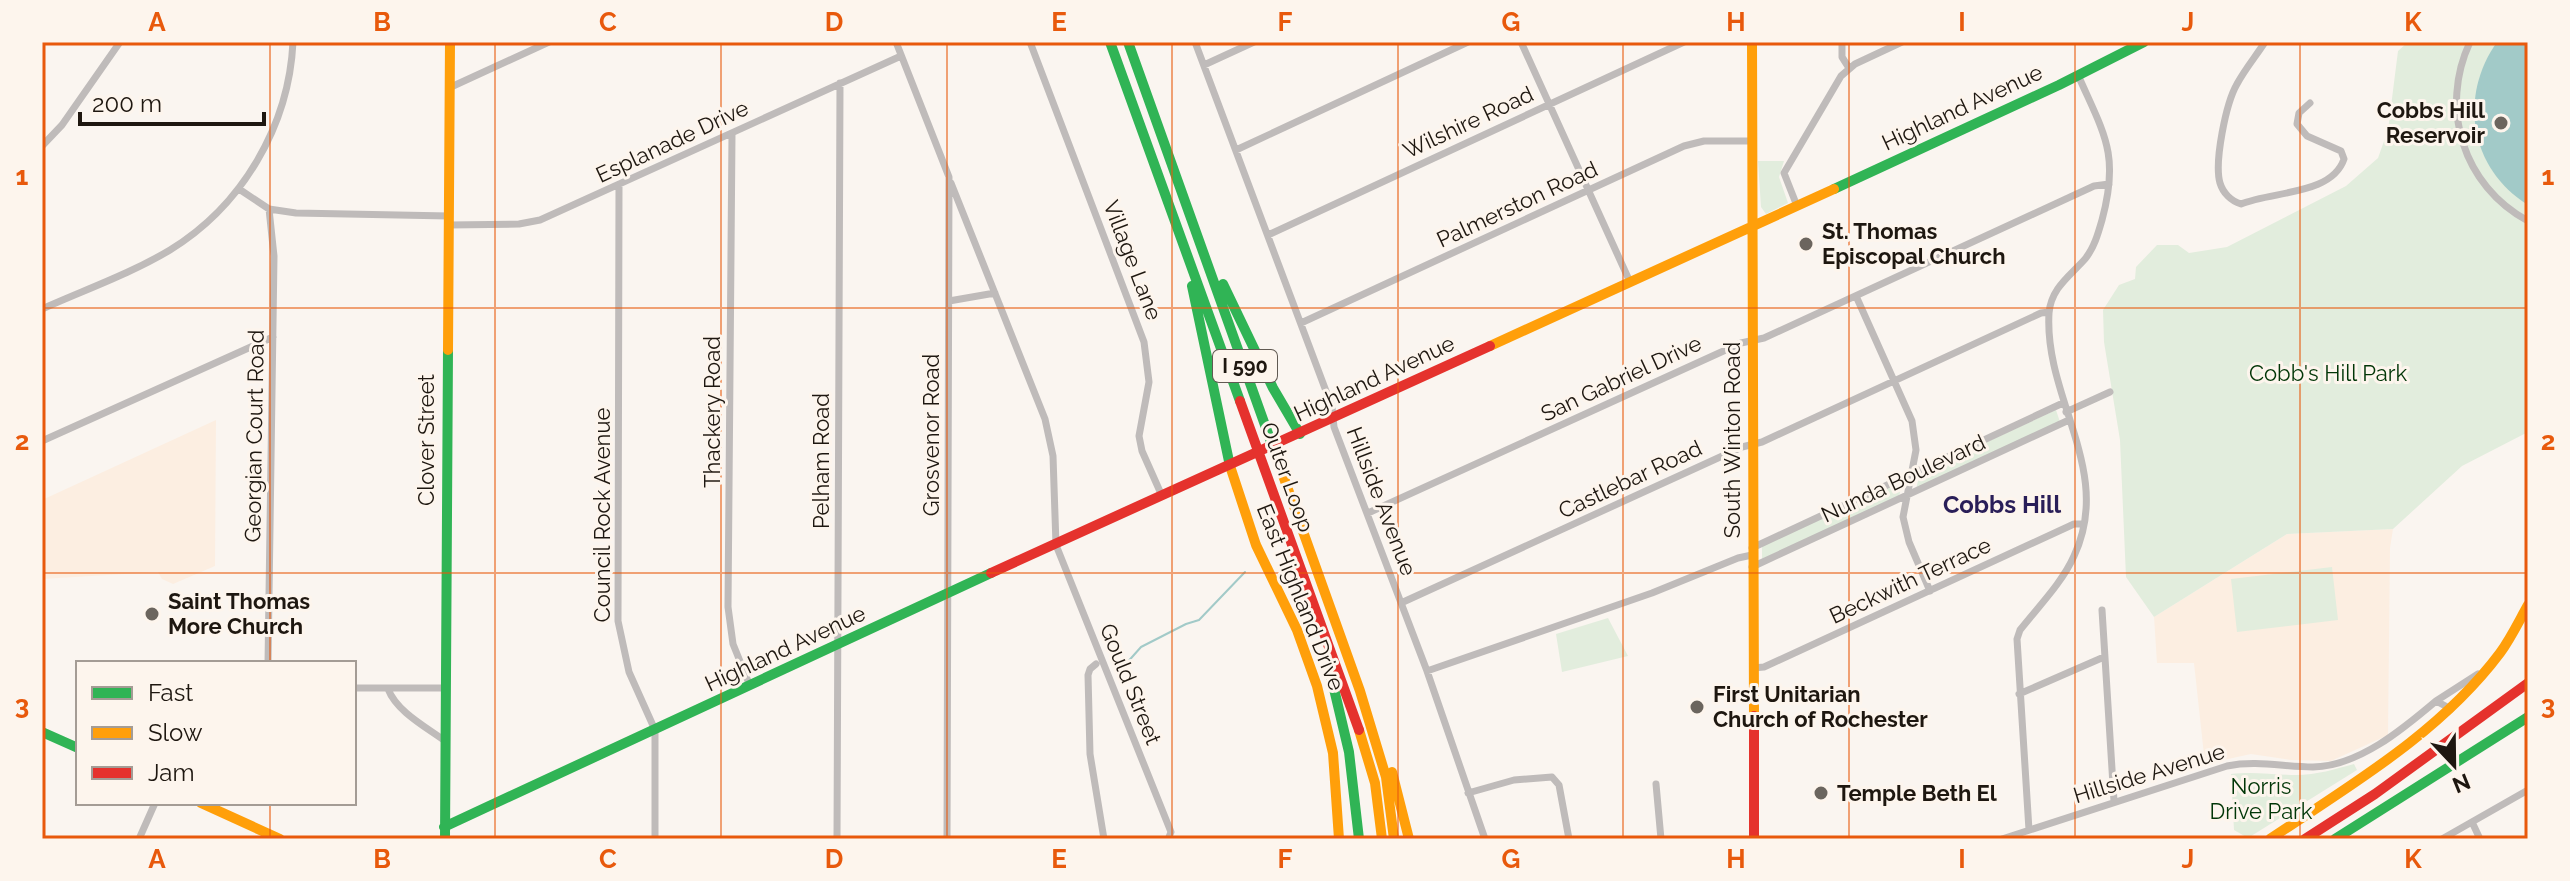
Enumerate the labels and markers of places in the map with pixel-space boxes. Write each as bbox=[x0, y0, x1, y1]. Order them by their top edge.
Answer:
place label: Cobbs Hill Reservoir bbox=[2377, 97, 2486, 148]
marker: Cobbs Hill Reservoir bbox=[2492, 114, 2510, 132]
place label: St. Thomas Episcopal Church bbox=[1822, 218, 2006, 269]
marker: St. Thomas Episcopal Church bbox=[1797, 235, 1815, 253]
place label: Saint Thomas More Church bbox=[168, 588, 310, 639]
marker: Saint Thomas More Church bbox=[143, 605, 161, 623]
place label: First Unitarian Church of Rochester bbox=[1713, 681, 1928, 732]
marker: First Unitarian Church of Rochester bbox=[1688, 698, 1706, 716]
place label: Temple Beth El bbox=[1837, 780, 1998, 806]
marker: Temple Beth El bbox=[1812, 784, 1830, 802]

